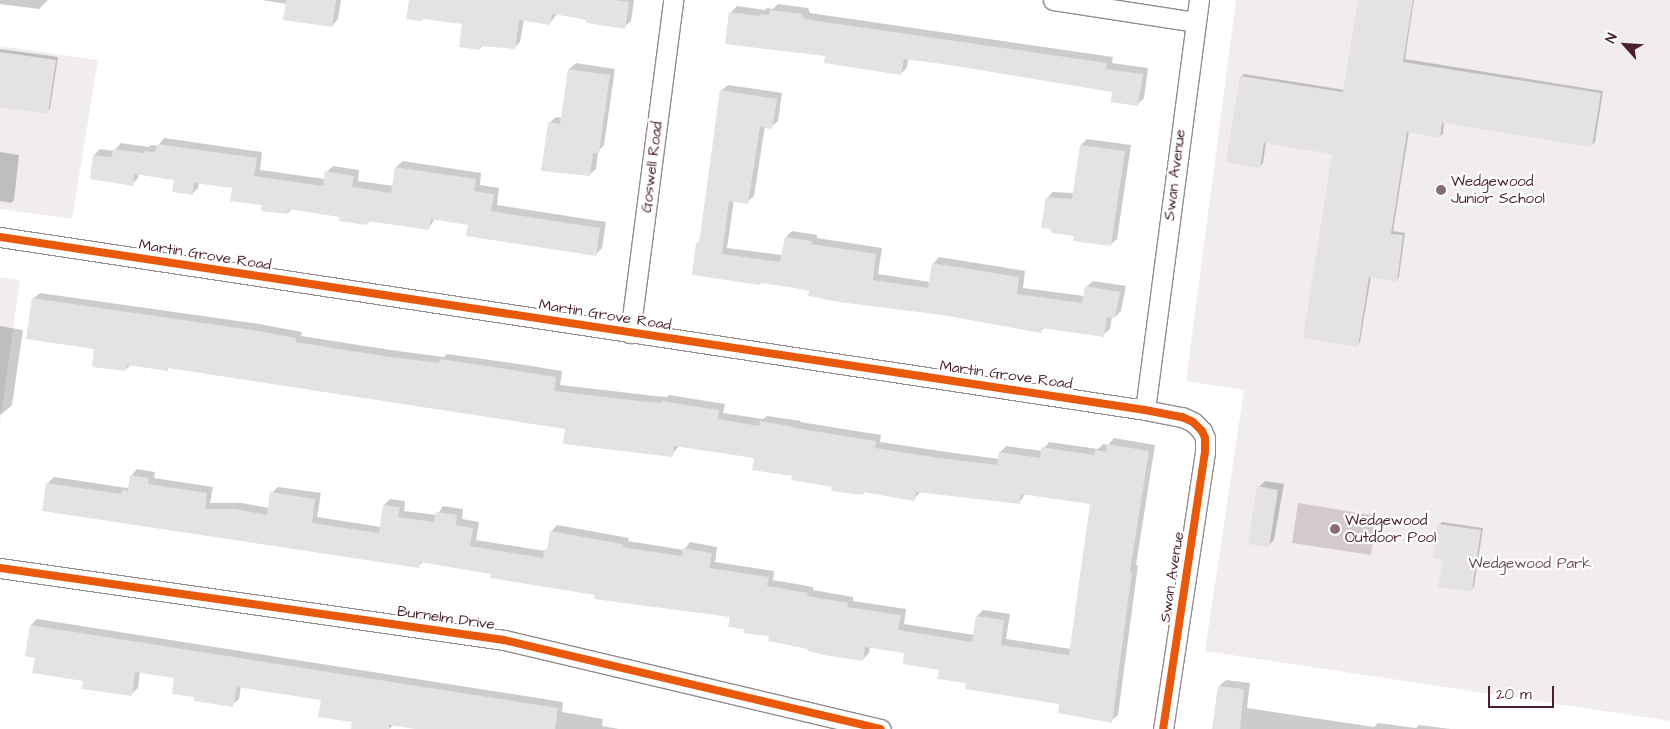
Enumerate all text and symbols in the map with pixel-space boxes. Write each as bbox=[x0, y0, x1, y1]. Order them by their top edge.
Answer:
north arrow bbox=[1600, 20, 1650, 70]
text: N bbox=[1601, 30, 1622, 47]
street label: Goswell Road bbox=[637, 120, 667, 214]
street label: Swan Avenue bbox=[1160, 128, 1190, 222]
place label: Wedgewood Junior School bbox=[1451, 172, 1545, 207]
marker: Wedgewood Junior School bbox=[1435, 184, 1447, 196]
street label: Martin Grove Road bbox=[138, 236, 272, 274]
street label: Martin Grove Road bbox=[538, 296, 672, 334]
street label: Martin Grove Road bbox=[939, 357, 1073, 393]
place label: Wedgewood Outdoor Pool bbox=[1345, 511, 1436, 546]
marker: Wedgewood Outdoor Pool bbox=[1329, 523, 1341, 535]
street label: Swan Avenue bbox=[1156, 530, 1188, 624]
park label: Wedgewood Park bbox=[1468, 555, 1592, 573]
street label: Burnelm Drive bbox=[396, 602, 496, 634]
scale bar bbox=[1490, 676, 1556, 708]
text: 20 m bbox=[1496, 684, 1532, 705]

